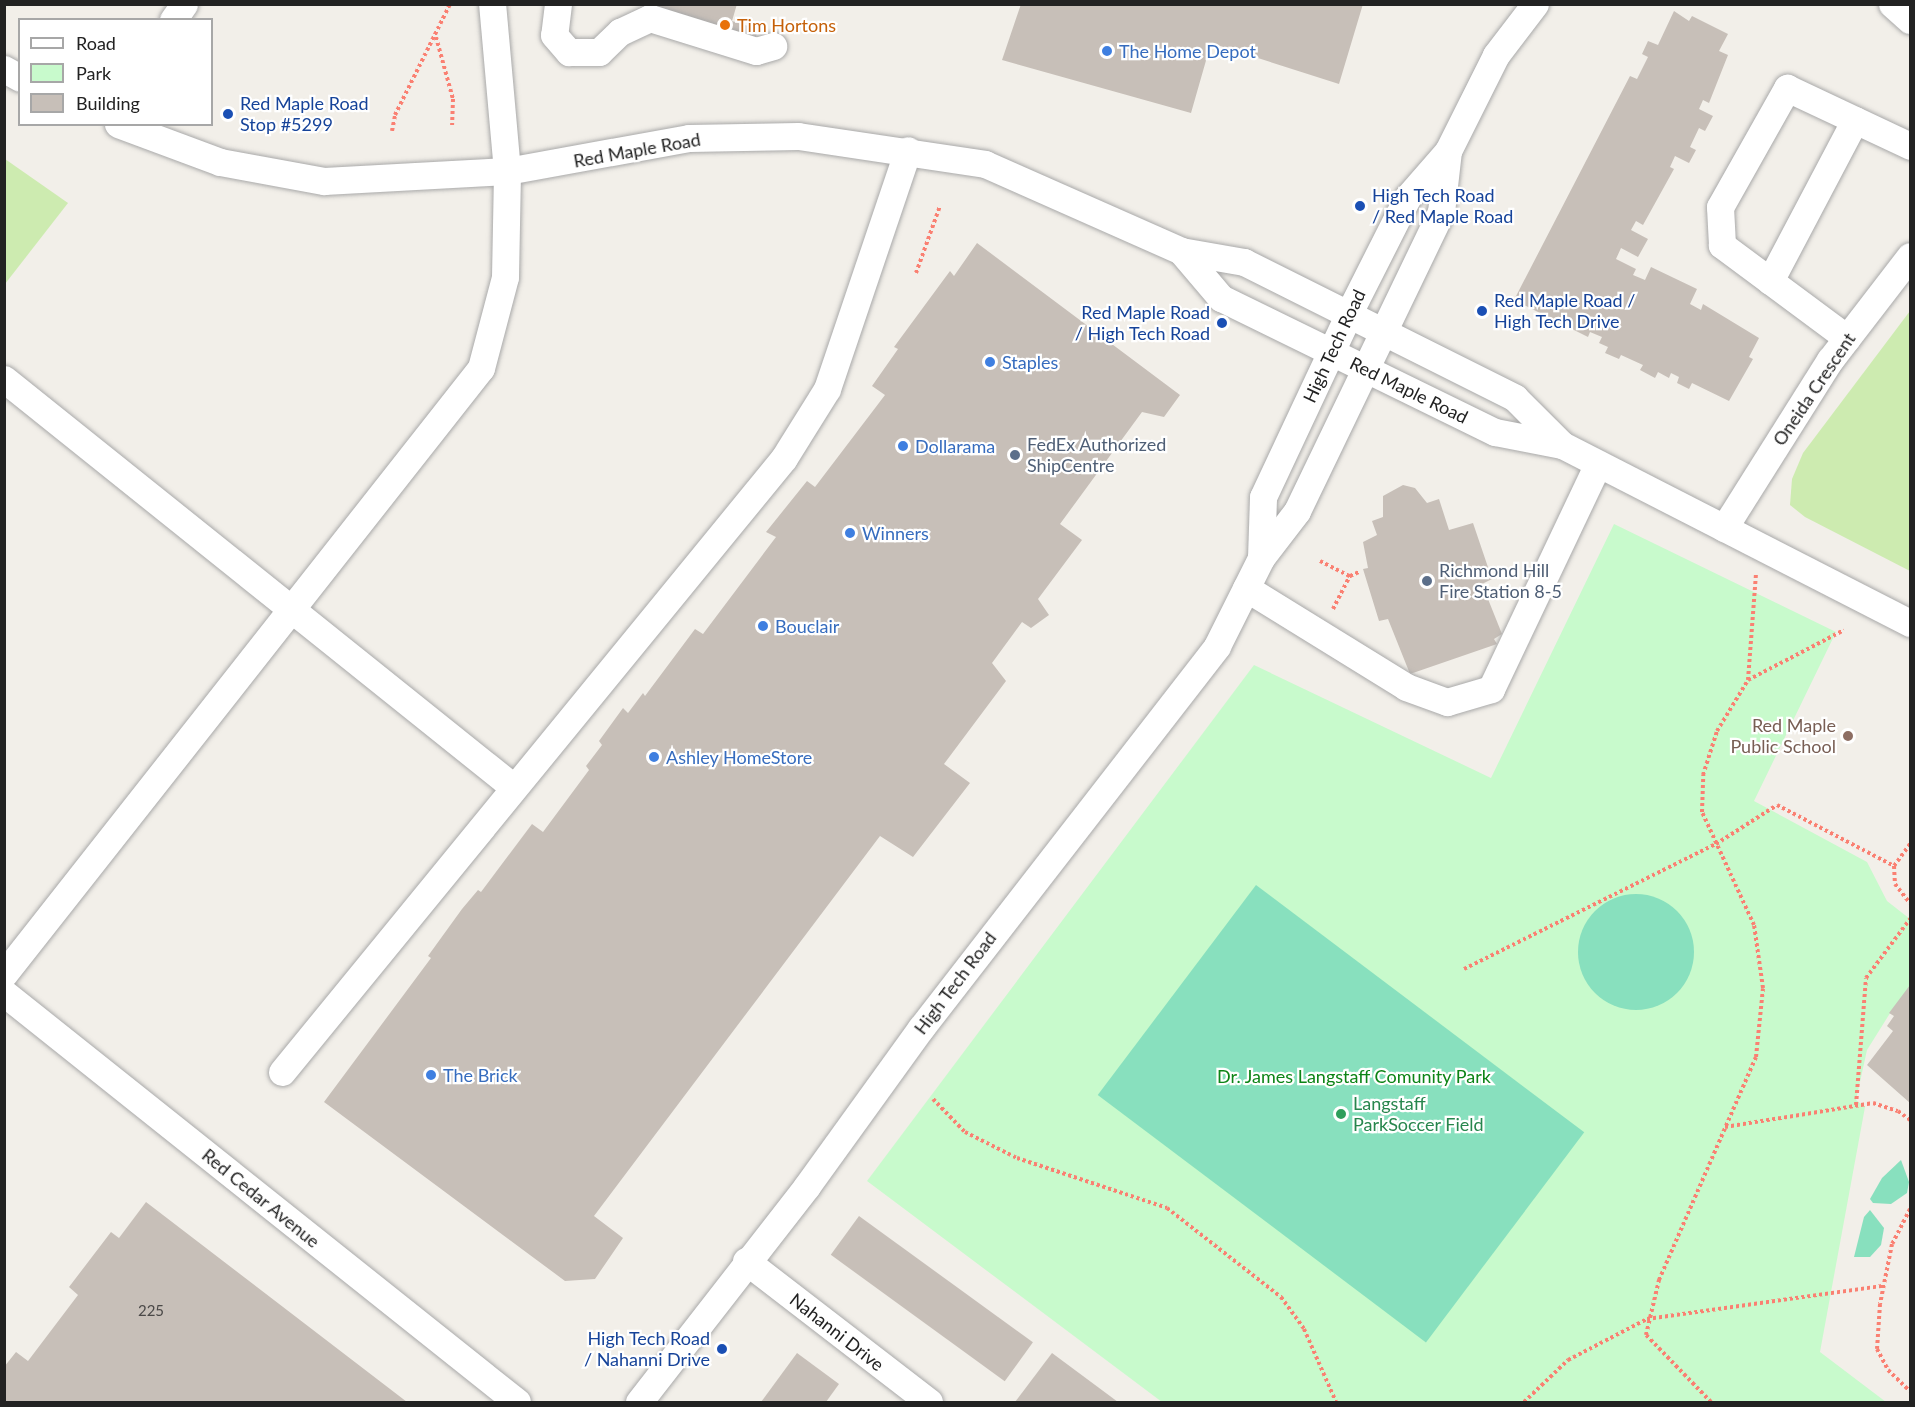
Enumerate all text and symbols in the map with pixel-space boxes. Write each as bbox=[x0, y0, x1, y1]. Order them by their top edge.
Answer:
place label: Tim Hortons bbox=[737, 14, 836, 36]
legend bbox=[18, 18, 213, 126]
marker: Tim Hortons bbox=[718, 18, 732, 32]
text: Road bbox=[76, 32, 116, 54]
place label: The Home Depot bbox=[1119, 40, 1256, 62]
marker: The Home Depot bbox=[1100, 44, 1114, 58]
text: Park bbox=[76, 62, 111, 84]
text: Building bbox=[76, 92, 140, 114]
place label: Red Maple Road Stop #5299 bbox=[240, 93, 369, 136]
marker: Red Maple Road Stop #5299 bbox=[221, 107, 235, 121]
street label: Red Maple Road bbox=[572, 128, 702, 172]
place label: High Tech Road / Red Maple Road bbox=[1372, 185, 1513, 228]
marker: High Tech Road / Red Maple Road bbox=[1353, 199, 1367, 213]
street label: High Tech Road bbox=[1298, 286, 1370, 406]
place label: Red Maple Road / High Tech Drive bbox=[1494, 290, 1635, 332]
place label: Red Maple Road / High Tech Road bbox=[1074, 302, 1210, 344]
marker: Red Maple Road / High Tech Drive bbox=[1475, 304, 1489, 318]
marker: Red Maple Road / High Tech Road bbox=[1215, 316, 1229, 330]
street label: Oneida Crescent bbox=[1768, 328, 1860, 450]
place label: Staples bbox=[1002, 351, 1058, 373]
street label: Red Maple Road bbox=[1346, 352, 1472, 428]
marker: Staples bbox=[983, 355, 997, 369]
place label: FedEx Authorized ShipCentre bbox=[1027, 434, 1167, 476]
place label: Dollarama bbox=[915, 435, 995, 457]
marker: Dollarama bbox=[896, 439, 910, 453]
marker: FedEx Authorized ShipCentre bbox=[1008, 448, 1022, 462]
place label: Winners bbox=[862, 522, 929, 544]
marker: Winners bbox=[843, 526, 857, 540]
place label: Richmond Hill Fire Station 8-5 bbox=[1439, 560, 1562, 602]
marker: Richmond Hill Fire Station 8-5 bbox=[1420, 574, 1434, 588]
place label: Bouclair bbox=[775, 615, 839, 637]
marker: Bouclair bbox=[756, 619, 770, 633]
place label: Red Maple Public School bbox=[1730, 715, 1836, 758]
marker: Red Maple Public School bbox=[1841, 729, 1855, 743]
place label: Ashley HomeStore bbox=[666, 746, 813, 768]
marker: Ashley HomeStore bbox=[647, 750, 661, 764]
street label: High Tech Road bbox=[909, 927, 1001, 1039]
place label: The Brick bbox=[443, 1064, 518, 1086]
park label: Dr. James Langstaff Comunity Park bbox=[1216, 1065, 1492, 1087]
marker: The Brick bbox=[424, 1068, 438, 1082]
place label: Langstaff ParkSoccer Field bbox=[1353, 1093, 1484, 1136]
marker: Langstaff ParkSoccer Field bbox=[1334, 1107, 1348, 1121]
street label: Red Cedar Avenue bbox=[197, 1144, 325, 1252]
street label: Nahanni Drive bbox=[786, 1289, 888, 1375]
house number: 225 bbox=[138, 1302, 164, 1320]
place label: High Tech Road / Nahanni Drive bbox=[584, 1328, 710, 1370]
marker: High Tech Road / Nahanni Drive bbox=[715, 1342, 729, 1356]

